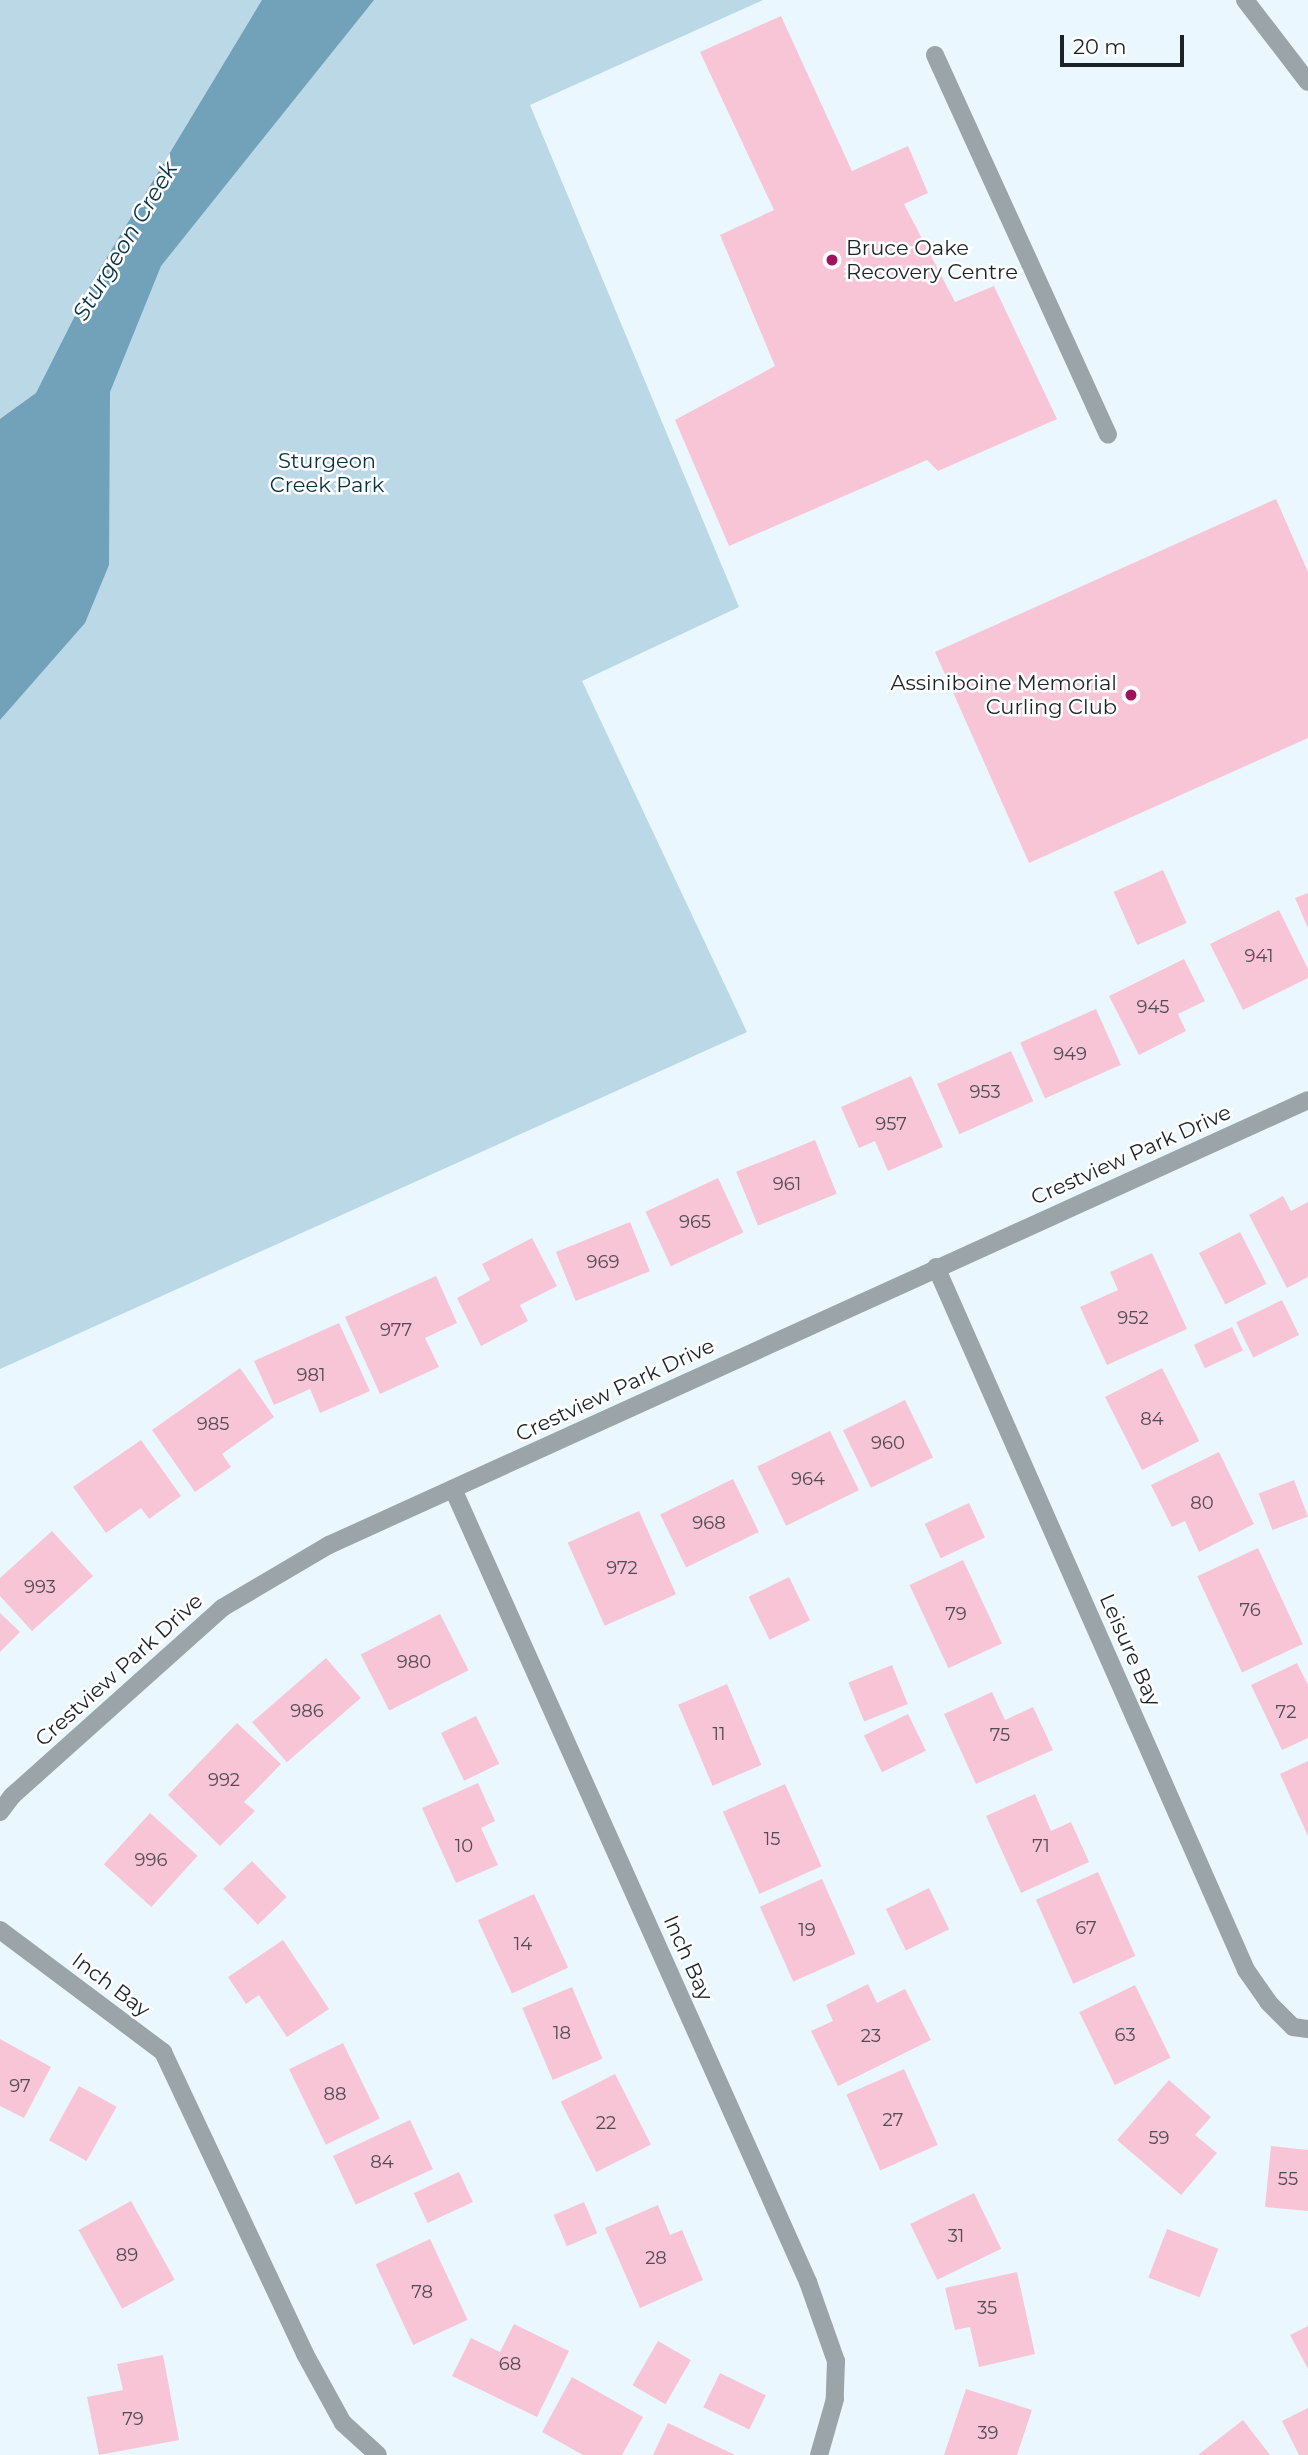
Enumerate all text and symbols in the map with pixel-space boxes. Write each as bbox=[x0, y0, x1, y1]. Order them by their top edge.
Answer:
scale bar bbox=[1063, 21, 1187, 65]
text: 20 m bbox=[1073, 34, 1127, 59]
water label: Sturgeon Creek bbox=[67, 157, 183, 325]
place label: Bruce Oake Recovery Centre bbox=[846, 235, 1018, 285]
marker: Bruce Oake Recovery Centre bbox=[824, 252, 840, 268]
park label: Sturgeon Creek Park bbox=[270, 448, 384, 498]
place label: Assiniboine Memorial Curling Club bbox=[890, 670, 1117, 720]
marker: Assiniboine Memorial Curling Club bbox=[1123, 687, 1139, 703]
house number: 941 bbox=[1245, 945, 1273, 967]
house number: 945 bbox=[1136, 996, 1170, 1018]
house number: 949 bbox=[1053, 1043, 1087, 1065]
house number: 953 bbox=[969, 1081, 1001, 1103]
street label: Crestview Park Drive bbox=[1027, 1100, 1235, 1210]
house number: 957 bbox=[875, 1113, 907, 1135]
house number: 961 bbox=[773, 1173, 801, 1195]
house number: 965 bbox=[679, 1211, 711, 1233]
house number: 969 bbox=[587, 1251, 619, 1273]
house number: 952 bbox=[1117, 1307, 1149, 1329]
house number: 977 bbox=[380, 1319, 412, 1341]
street label: Crestview Park Drive bbox=[512, 1333, 718, 1447]
house number: 981 bbox=[297, 1364, 325, 1386]
house number: 84 bbox=[1140, 1408, 1164, 1430]
house number: 985 bbox=[197, 1413, 229, 1435]
house number: 960 bbox=[871, 1432, 905, 1454]
house number: 964 bbox=[791, 1468, 825, 1490]
house number: 80 bbox=[1190, 1492, 1214, 1514]
house number: 968 bbox=[692, 1512, 726, 1534]
house number: 972 bbox=[606, 1557, 638, 1579]
house number: 993 bbox=[24, 1576, 56, 1598]
street label: Crestview Park Drive bbox=[30, 1588, 208, 1752]
street label: Leisure Bay bbox=[1094, 1590, 1166, 1710]
house number: 76 bbox=[1239, 1599, 1261, 1621]
house number: 79 bbox=[945, 1603, 967, 1625]
house number: 980 bbox=[397, 1651, 431, 1673]
house number: 986 bbox=[290, 1700, 324, 1722]
house number: 72 bbox=[1276, 1701, 1296, 1723]
house number: 11 bbox=[713, 1723, 725, 1745]
house number: 75 bbox=[990, 1724, 1010, 1746]
house number: 992 bbox=[208, 1769, 240, 1791]
house number: 15 bbox=[764, 1828, 780, 1850]
house number: 10 bbox=[455, 1835, 473, 1857]
house number: 71 bbox=[1032, 1835, 1050, 1857]
house number: 996 bbox=[135, 1849, 167, 1871]
street label: Inch Bay bbox=[658, 1911, 718, 2005]
house number: 67 bbox=[1075, 1917, 1097, 1939]
house number: 19 bbox=[798, 1919, 816, 1941]
house number: 14 bbox=[514, 1933, 532, 1955]
street label: Inch Bay bbox=[67, 1948, 155, 2022]
house number: 18 bbox=[553, 2022, 571, 2044]
house number: 63 bbox=[1114, 2024, 1136, 2046]
house number: 23 bbox=[861, 2025, 881, 2047]
house number: 97 bbox=[9, 2075, 31, 2097]
house number: 88 bbox=[324, 2083, 346, 2105]
house number: 27 bbox=[883, 2109, 903, 2131]
house number: 22 bbox=[596, 2112, 616, 2134]
house number: 59 bbox=[1148, 2127, 1170, 2149]
house number: 84 bbox=[370, 2151, 394, 2173]
house number: 55 bbox=[1278, 2168, 1298, 2190]
house number: 31 bbox=[948, 2225, 964, 2247]
house number: 89 bbox=[116, 2244, 138, 2266]
house number: 28 bbox=[645, 2247, 667, 2269]
house number: 78 bbox=[411, 2281, 433, 2303]
house number: 35 bbox=[977, 2297, 997, 2319]
house number: 68 bbox=[499, 2353, 521, 2375]
house number: 79 bbox=[122, 2408, 144, 2430]
house number: 39 bbox=[977, 2422, 999, 2444]

